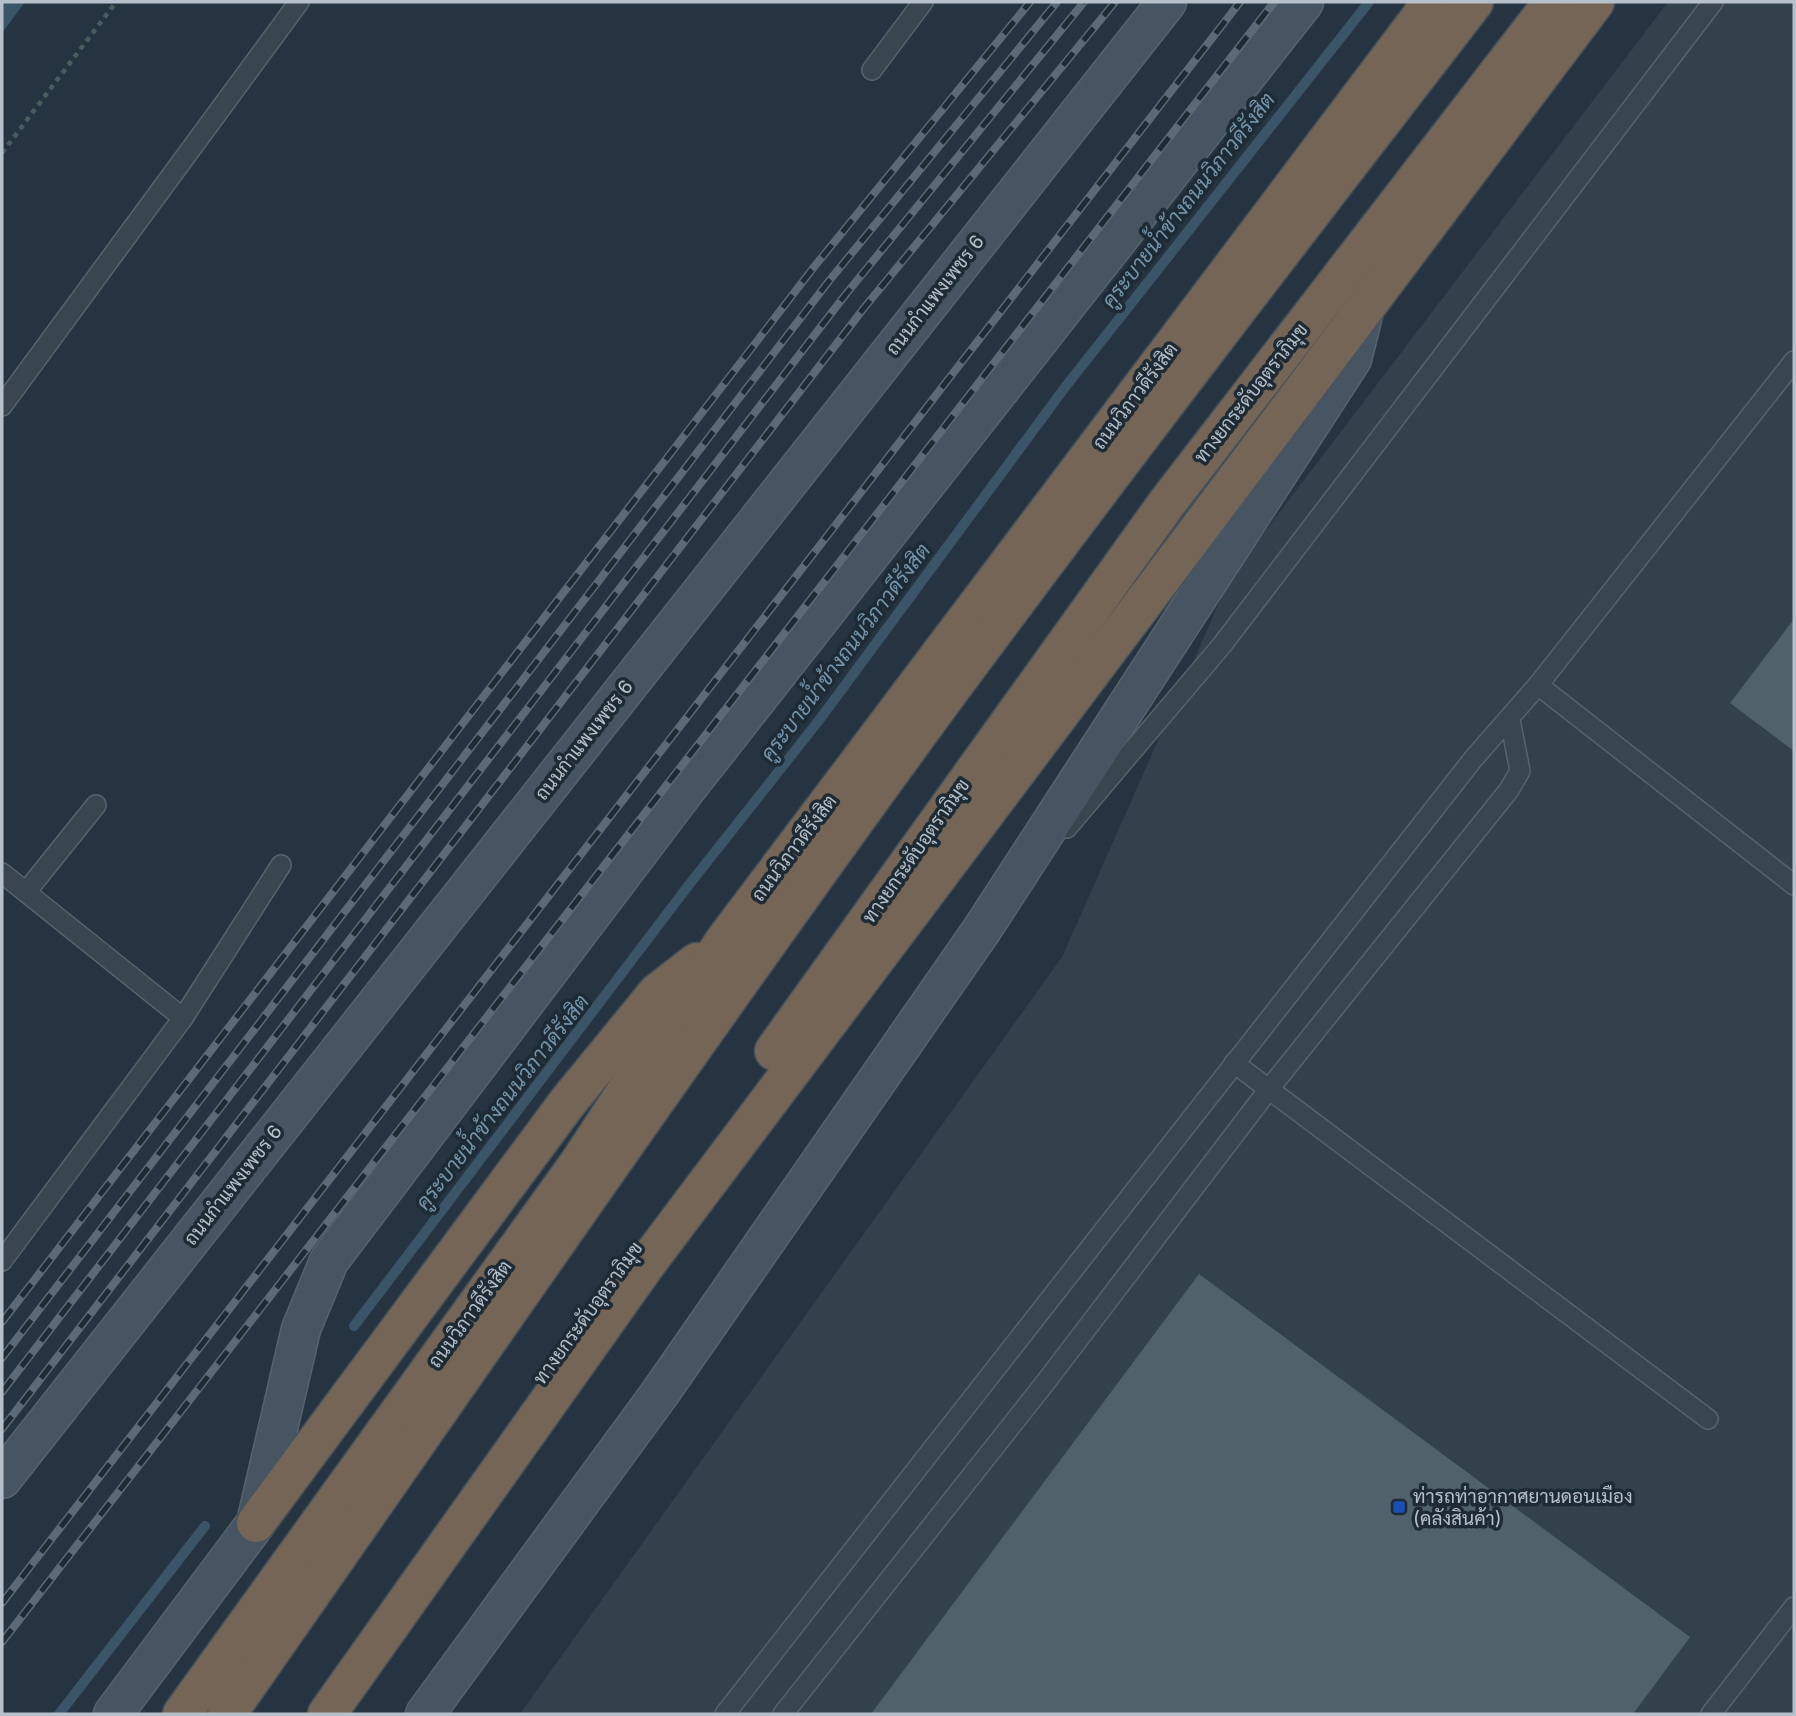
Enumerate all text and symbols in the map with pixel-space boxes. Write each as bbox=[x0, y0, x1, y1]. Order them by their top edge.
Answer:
water label: คูระบายน้ำข้างถนนวิภาวดีรังสิต bbox=[1092, 84, 1282, 314]
street label: ถนนกำแพงเพชร 6 bbox=[881, 230, 989, 360]
street label: ทางยกระดับอุตราภิมุข bbox=[1189, 319, 1313, 468]
street label: ถนนวิภาวดีรังสิต bbox=[1087, 338, 1182, 454]
water label: คูระบายน้ำข้างถนนวิภาวดีรังสิต bbox=[751, 535, 937, 768]
street label: ถนนกำแพงเพชร 6 bbox=[530, 675, 638, 805]
street label: ทางยกระดับอุตราภิมุข bbox=[858, 774, 975, 928]
street label: ถนนวิภาวดีรังสิต bbox=[746, 790, 841, 906]
water label: คูระบายน้ำข้างถนนวิภาวดีรังสิต bbox=[406, 986, 596, 1216]
street label: ถนนกำแพงเพชร 6 bbox=[179, 1120, 287, 1250]
street label: ทางยกระดับอุตราภิมุข bbox=[529, 1237, 648, 1389]
street label: ถนนวิภาวดีรังสิต bbox=[422, 1255, 517, 1372]
place label: ท่ารถท่าอากาศยานดอนเมือง (คลังสินค้า) bbox=[1413, 1485, 1633, 1530]
marker: ท่ารถท่าอากาศยานดอนเมือง (คลังสินค้า) bbox=[1391, 1499, 1407, 1515]

